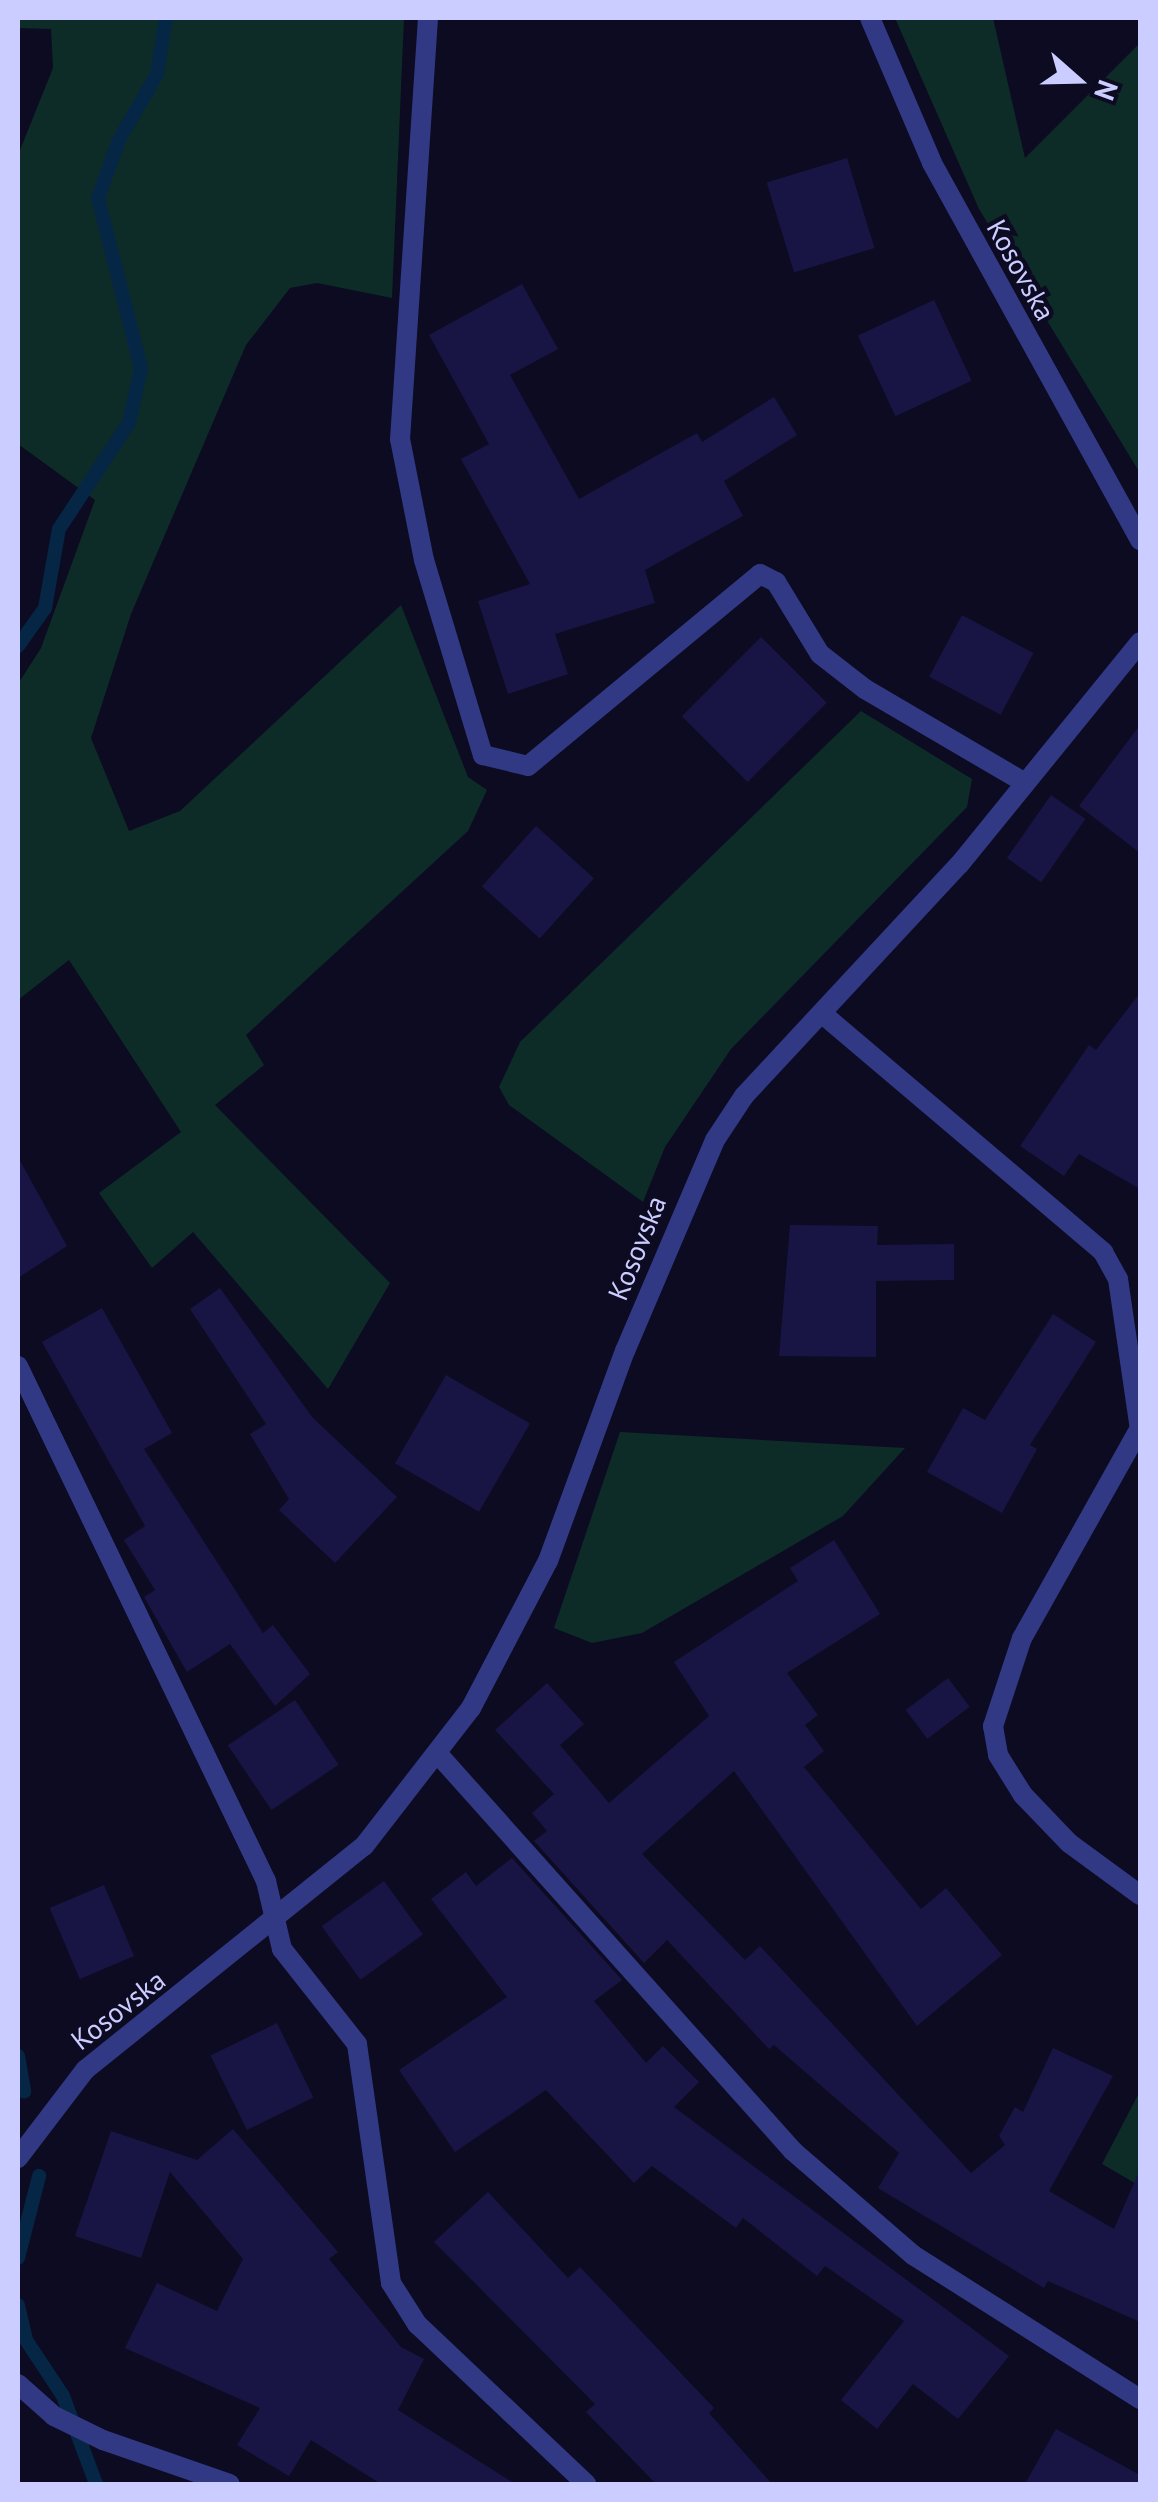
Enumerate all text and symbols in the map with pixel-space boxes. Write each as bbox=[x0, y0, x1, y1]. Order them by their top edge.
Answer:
north arrow bbox=[1028, 30, 1128, 130]
text: N bbox=[1086, 75, 1127, 105]
street label: Kosovska bbox=[980, 214, 1062, 326]
street label: Kosovska bbox=[601, 1191, 673, 1305]
street label: Kosovska bbox=[64, 1963, 172, 2057]

